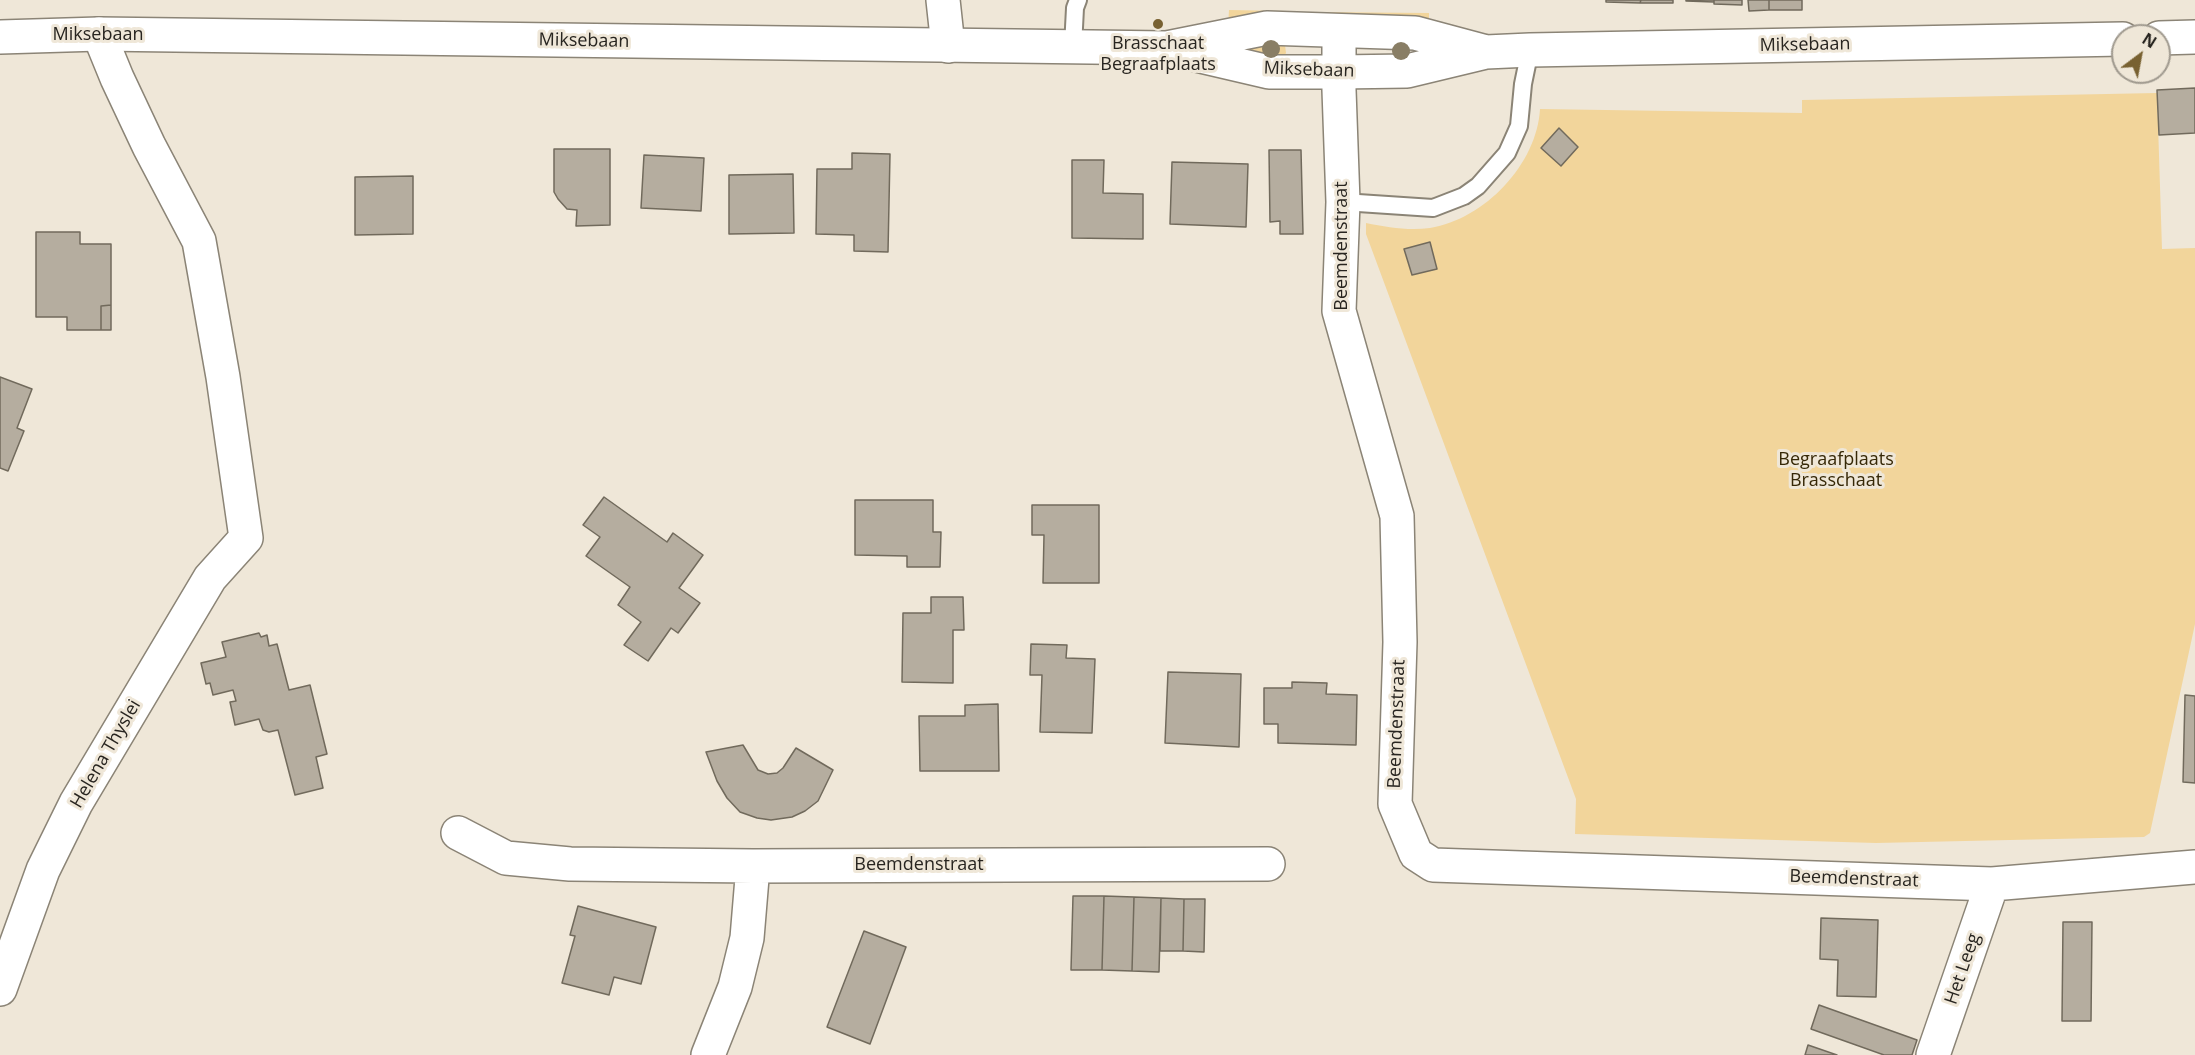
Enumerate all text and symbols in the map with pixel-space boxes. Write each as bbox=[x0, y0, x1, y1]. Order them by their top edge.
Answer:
marker: Brasschaat Begraafplaats bbox=[1151, 17, 1165, 31]
street label: Miksebaan bbox=[53, 24, 143, 46]
north arrow bbox=[2111, 24, 2171, 84]
text: N bbox=[2138, 28, 2161, 53]
street label: Miksebaan bbox=[538, 29, 630, 53]
place label: Brasschaat Begraafplaats bbox=[1100, 33, 1216, 76]
street label: Miksebaan bbox=[1759, 33, 1851, 57]
street label: Miksebaan bbox=[1263, 58, 1355, 82]
street label: Beemdenstraat bbox=[1331, 181, 1353, 311]
park label: Begraafplaats Brasschaat bbox=[1778, 449, 1894, 492]
street label: Beemdenstraat bbox=[1384, 659, 1410, 789]
street label: Helena Thyslei bbox=[66, 696, 146, 812]
street label: Beemdenstraat bbox=[854, 854, 984, 876]
street label: Beemdenstraat bbox=[1789, 866, 1919, 892]
street label: Het Leeg bbox=[1941, 931, 1985, 1007]

